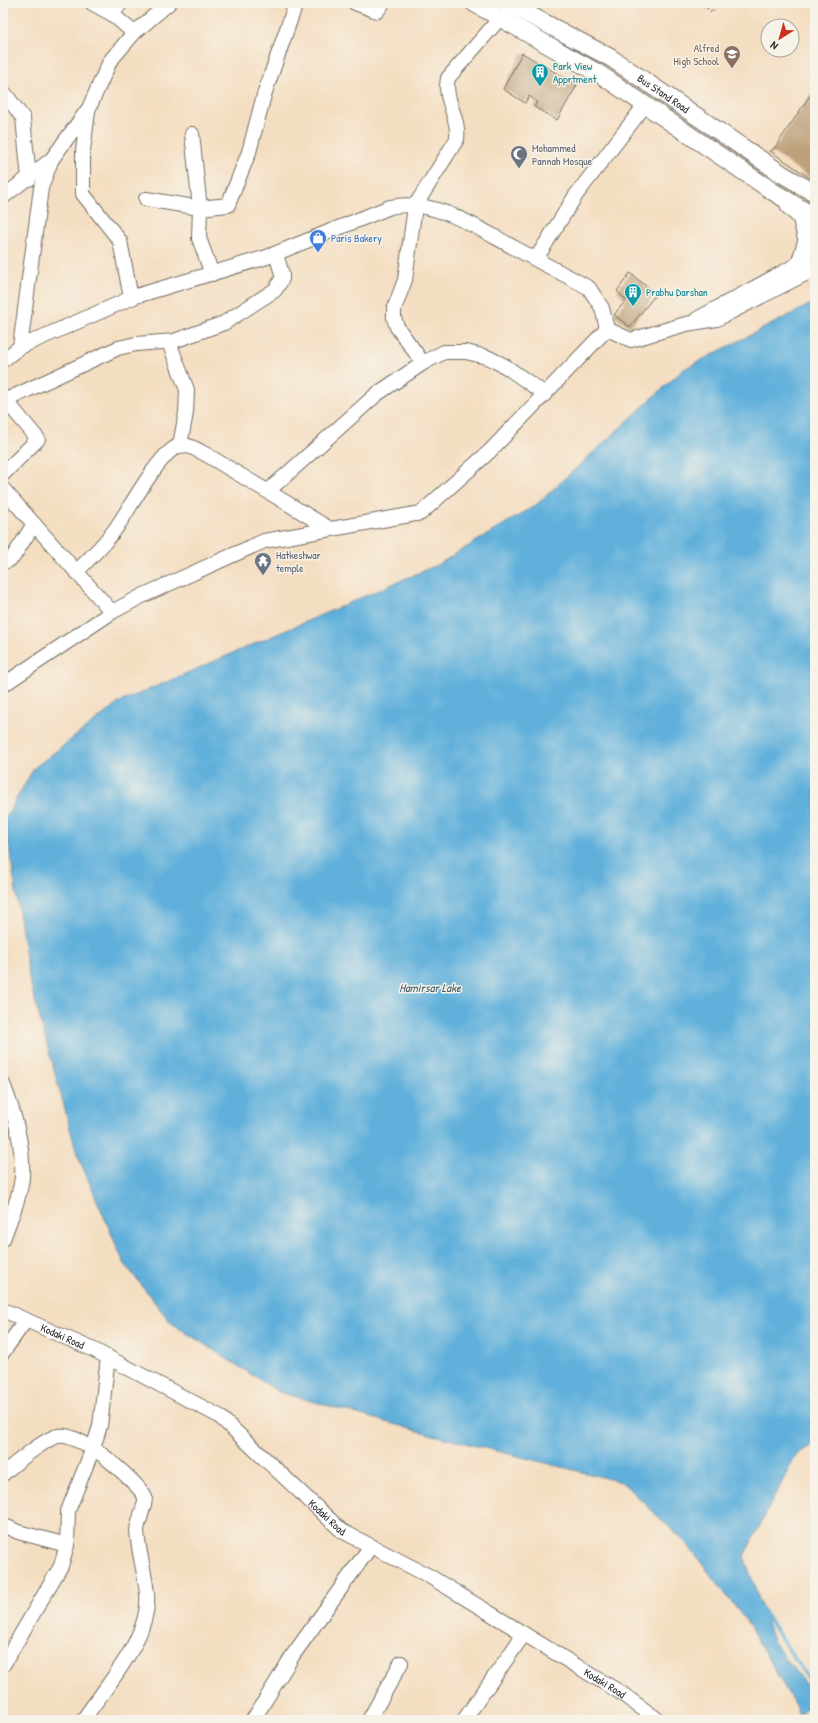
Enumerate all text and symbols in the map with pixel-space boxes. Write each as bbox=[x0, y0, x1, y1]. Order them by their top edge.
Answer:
north arrow bbox=[760, 18, 800, 58]
text: N bbox=[767, 39, 781, 53]
place label: Alfred High School bbox=[674, 41, 720, 68]
school or university icon: Alfred High School bbox=[722, 44, 742, 69]
place label: Park View Apprtment bbox=[553, 59, 597, 86]
building icon: Park View Apprtment bbox=[530, 62, 550, 87]
street label: Bus Stand Road bbox=[635, 71, 693, 117]
place label: Mohammed Pannah Mosque bbox=[532, 141, 593, 168]
mosque icon: Mohammed Pannah Mosque bbox=[509, 144, 529, 169]
shop icon: Paris Bakery bbox=[308, 228, 328, 253]
place label: Paris Bakery bbox=[331, 231, 382, 245]
building icon: Prabhu Darshan bbox=[623, 282, 643, 307]
place label: Prabhu Darshan bbox=[646, 285, 708, 299]
place label: Hatkeshwar temple bbox=[276, 548, 321, 575]
temple icon: Hatkeshwar temple bbox=[253, 551, 273, 576]
water label: Hamirsar Lake bbox=[399, 979, 462, 996]
street label: Kodaki Road bbox=[38, 1320, 87, 1352]
street label: Kodaki Road bbox=[306, 1496, 349, 1539]
street label: Kodaki Road bbox=[581, 1665, 629, 1702]

